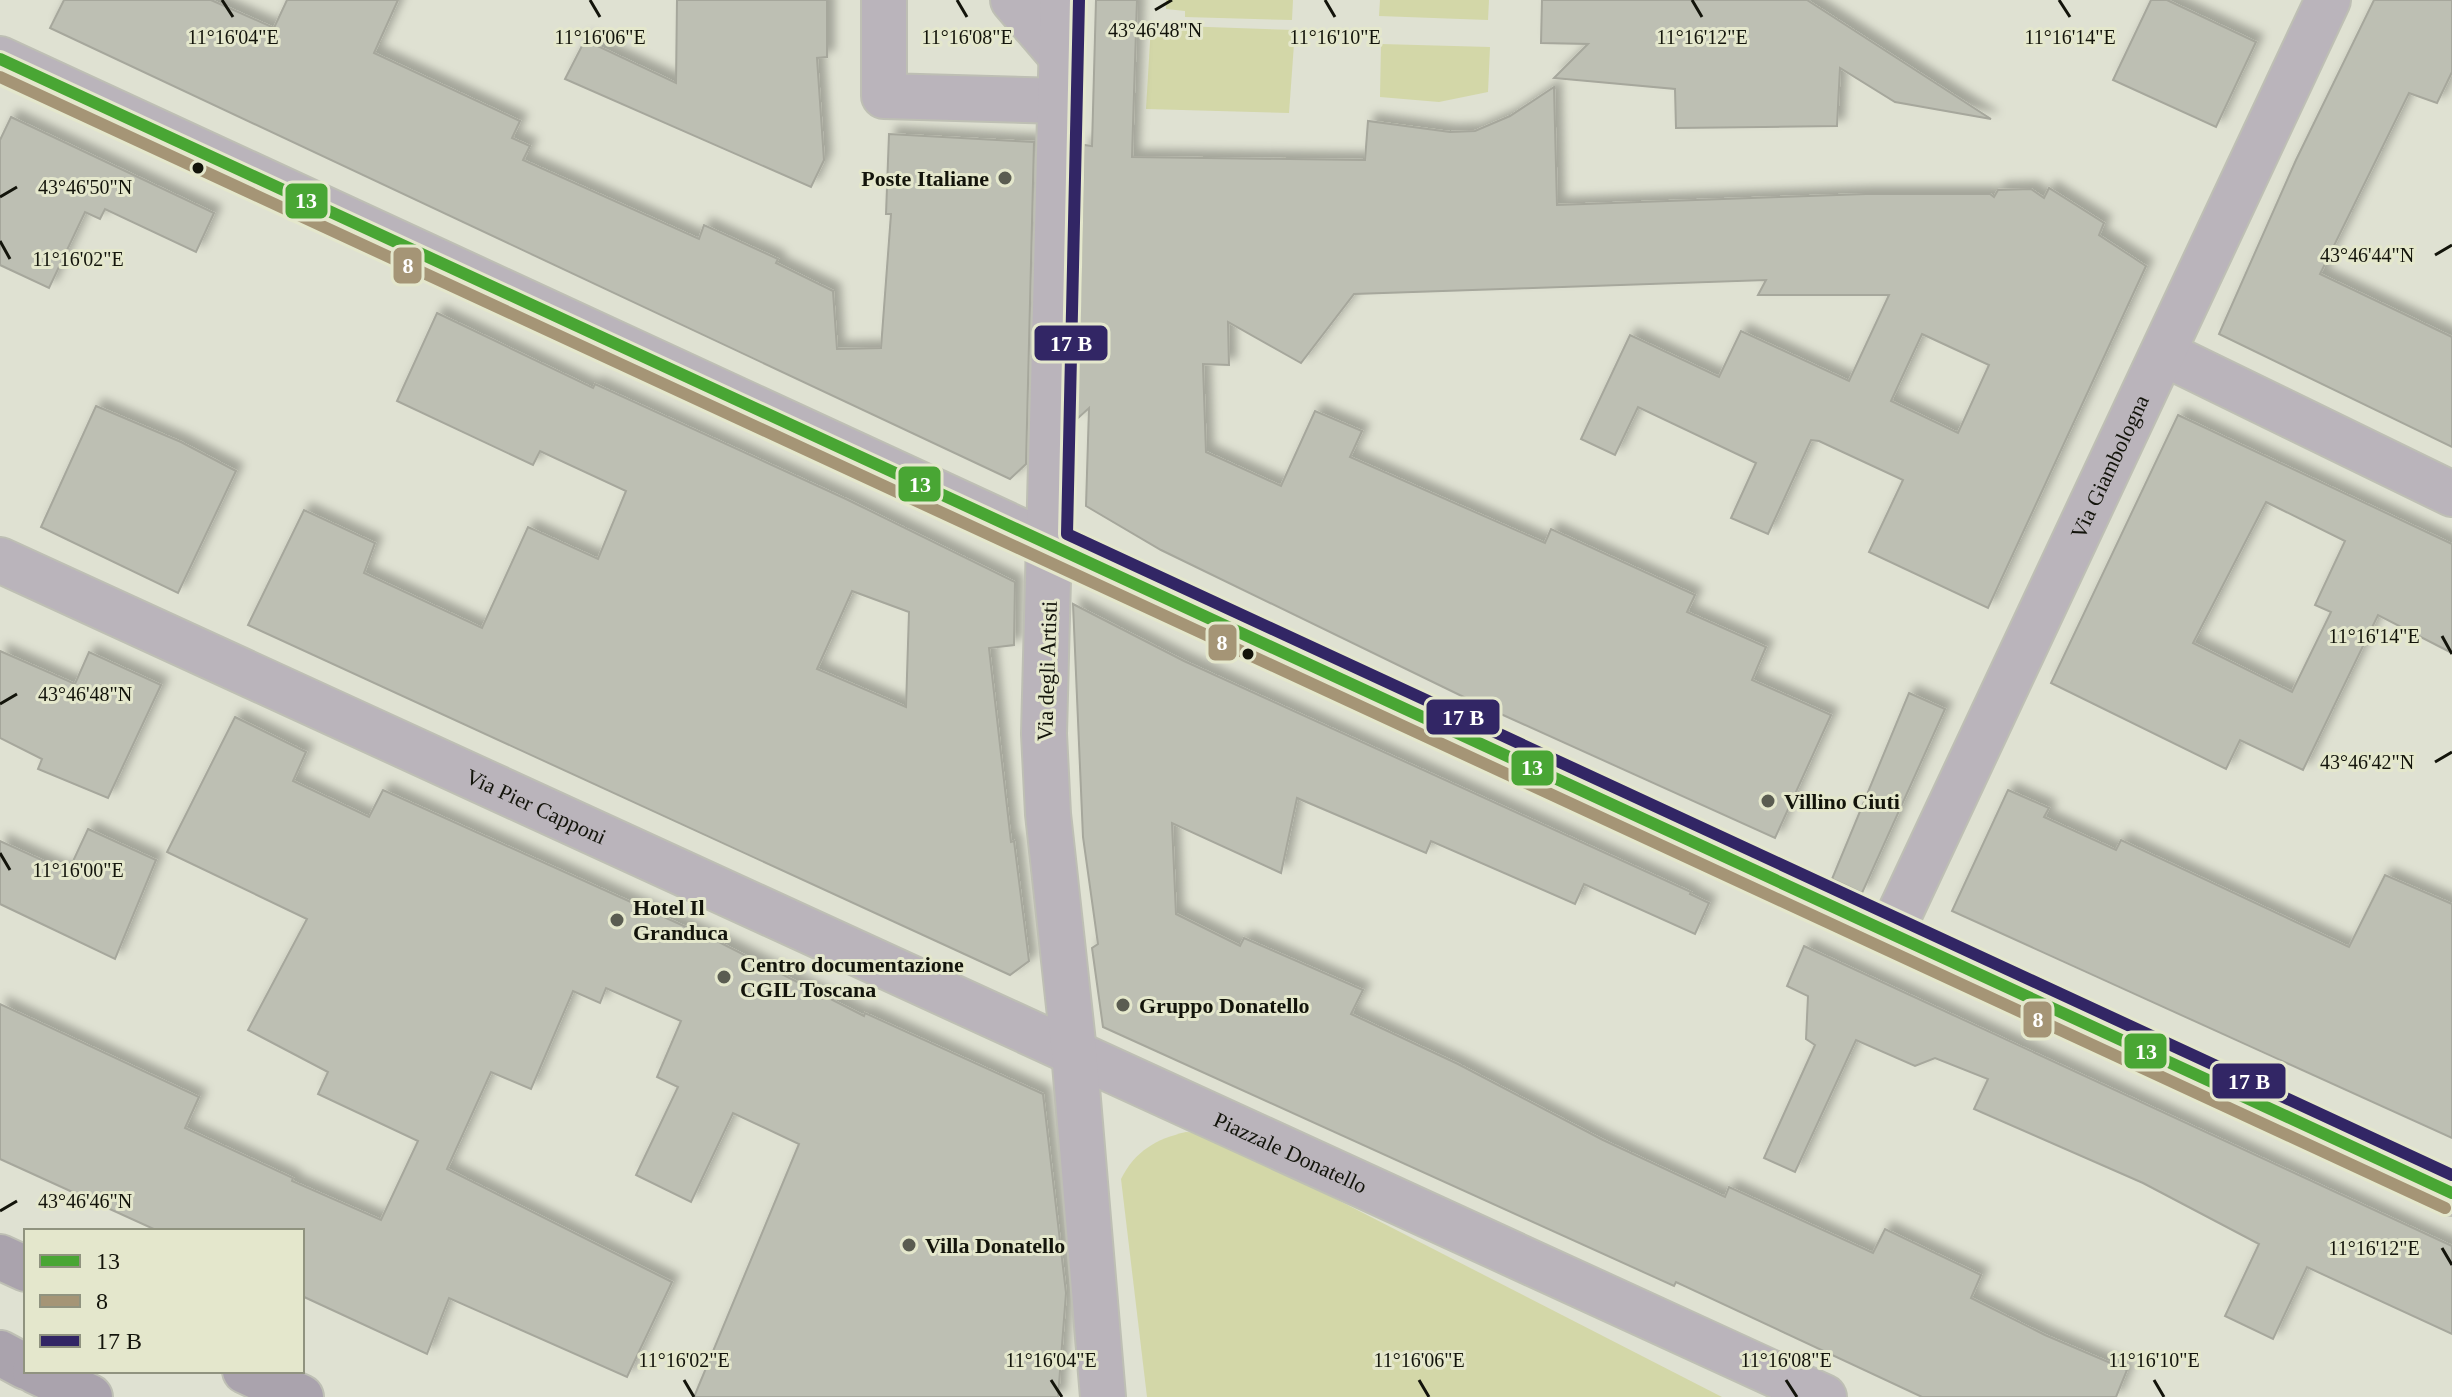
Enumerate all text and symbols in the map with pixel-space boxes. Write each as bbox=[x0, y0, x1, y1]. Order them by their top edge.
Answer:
text: 43°46'48"N bbox=[1108, 19, 1202, 41]
text: 11°16'04"E bbox=[187, 26, 279, 48]
text: 11°16'06"E bbox=[554, 26, 646, 48]
text: 11°16'08"E bbox=[921, 26, 1013, 48]
text: 11°16'10"E bbox=[1289, 26, 1381, 48]
text: 11°16'12"E bbox=[1656, 26, 1748, 48]
text: 11°16'14"E bbox=[2024, 26, 2116, 48]
unlabelled marker bbox=[190, 160, 206, 176]
place label: Poste Italiane bbox=[861, 166, 989, 191]
marker: Poste Italiane bbox=[996, 169, 1014, 187]
text: 43°46'50"N bbox=[38, 176, 132, 198]
line badge: 13 bbox=[284, 182, 329, 220]
text: 13 bbox=[295, 188, 317, 213]
text: 43°46'44"N bbox=[2320, 244, 2414, 266]
line badge: 8 bbox=[392, 246, 423, 285]
text: 11°16'02"E bbox=[32, 248, 124, 270]
text: 8 bbox=[403, 253, 414, 278]
line badge: 17 B bbox=[1033, 324, 1109, 362]
text: 17 B bbox=[1050, 331, 1092, 356]
street label: Via Giambologna bbox=[2065, 391, 2154, 542]
line badge: 13 bbox=[897, 465, 942, 503]
text: 13 bbox=[909, 472, 931, 497]
street label: Via degli Artisti bbox=[1032, 600, 1062, 742]
line badge: 8 bbox=[1207, 623, 1238, 662]
text: 11°16'14"E bbox=[2328, 625, 2420, 647]
text: 8 bbox=[1217, 630, 1228, 655]
unlabelled marker bbox=[1240, 646, 1256, 662]
text: 43°46'48"N bbox=[38, 683, 132, 705]
line badge: 17 B bbox=[1425, 698, 1501, 736]
text: 17 B bbox=[1442, 705, 1484, 730]
line badge: 13 bbox=[1510, 749, 1555, 787]
text: 43°46'42"N bbox=[2320, 751, 2414, 773]
text: 13 bbox=[1521, 755, 1543, 780]
street label: Via Pier Capponi bbox=[462, 763, 610, 849]
place label: Villino Ciuti bbox=[1784, 789, 1900, 814]
marker: Villino Ciuti bbox=[1759, 792, 1777, 810]
text: 11°16'00"E bbox=[32, 859, 124, 881]
place label: Hotel Il Granduca bbox=[633, 895, 728, 945]
marker: Hotel Il Granduca bbox=[608, 911, 626, 929]
place label: Centro documentazione CGIL Toscana bbox=[740, 952, 964, 1002]
marker: Centro documentazione CGIL Toscana bbox=[715, 968, 733, 986]
place label: Gruppo Donatello bbox=[1139, 993, 1310, 1018]
marker: Gruppo Donatello bbox=[1114, 996, 1132, 1014]
line badge: 8 bbox=[2022, 1000, 2053, 1039]
text: 8 bbox=[2033, 1007, 2044, 1032]
line badge: 13 bbox=[2123, 1032, 2168, 1070]
text: 13 bbox=[2135, 1039, 2157, 1064]
line badge: 17 B bbox=[2211, 1062, 2287, 1100]
text: 17 B bbox=[2228, 1069, 2270, 1094]
street label: Piazzale Donatello bbox=[1210, 1106, 1371, 1198]
text: 43°46'46"N bbox=[38, 1190, 132, 1212]
legend bbox=[24, 1229, 304, 1373]
place label: Villa Donatello bbox=[925, 1233, 1065, 1258]
marker: Villa Donatello bbox=[900, 1236, 918, 1254]
text: 11°16'12"E bbox=[2328, 1237, 2420, 1259]
text: 13 bbox=[96, 1248, 120, 1274]
text: 8 bbox=[96, 1288, 108, 1314]
text: 17 B bbox=[96, 1328, 142, 1354]
text: 11°16'02"E bbox=[638, 1349, 730, 1371]
text: 11°16'04"E bbox=[1005, 1349, 1097, 1371]
text: 11°16'06"E bbox=[1373, 1349, 1465, 1371]
text: 11°16'08"E bbox=[1740, 1349, 1832, 1371]
text: 11°16'10"E bbox=[2108, 1349, 2200, 1371]

